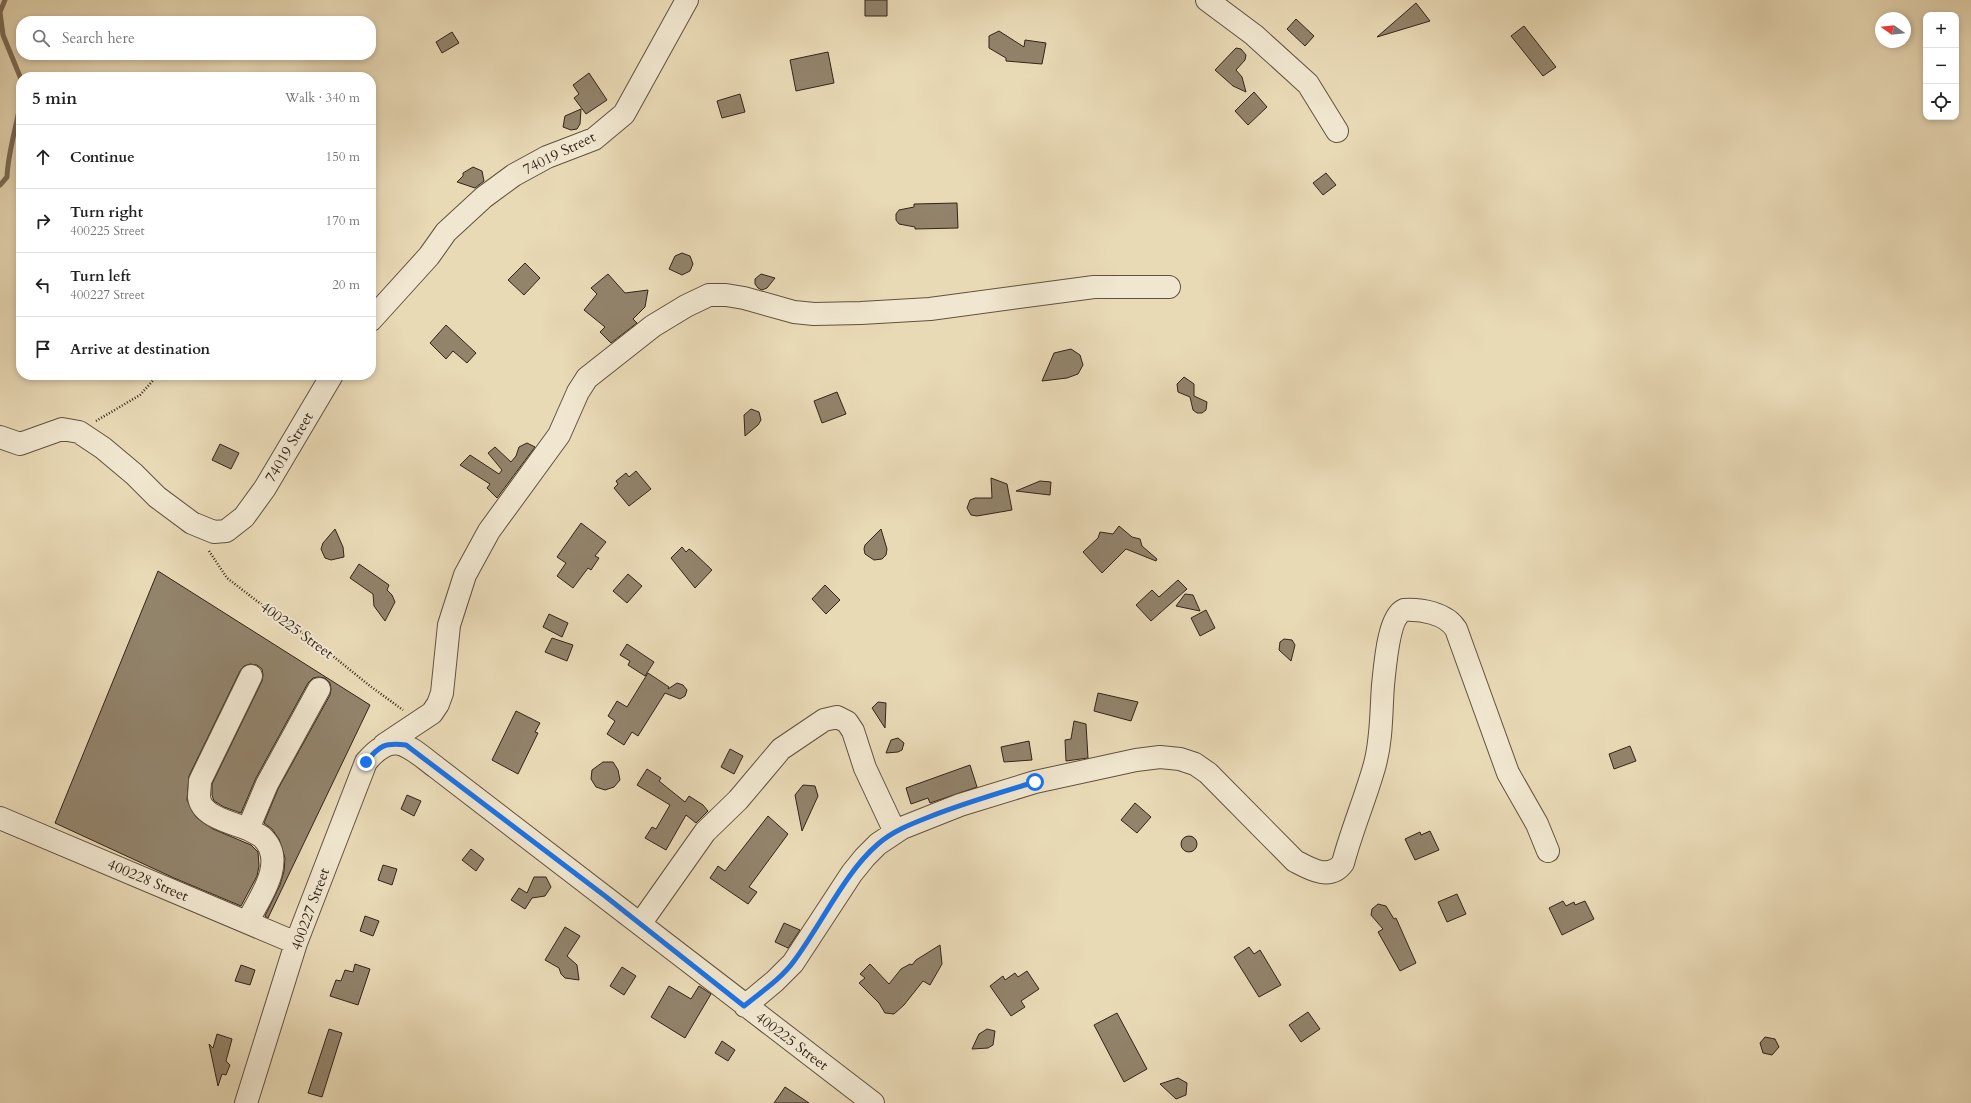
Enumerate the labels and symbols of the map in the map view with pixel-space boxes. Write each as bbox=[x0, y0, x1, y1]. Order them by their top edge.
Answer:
north arrow bbox=[1875, 12, 1911, 48]
street label: 74019 Street bbox=[519, 127, 599, 179]
street label: 74019 Street bbox=[260, 408, 318, 486]
street label: 400225 Street bbox=[256, 597, 338, 664]
route end bbox=[357, 753, 375, 771]
route start bbox=[1026, 773, 1044, 791]
street label: 400228 Street bbox=[104, 854, 192, 906]
street label: 400227 Street bbox=[286, 865, 334, 953]
street label: 400225 Street bbox=[752, 1007, 833, 1075]

